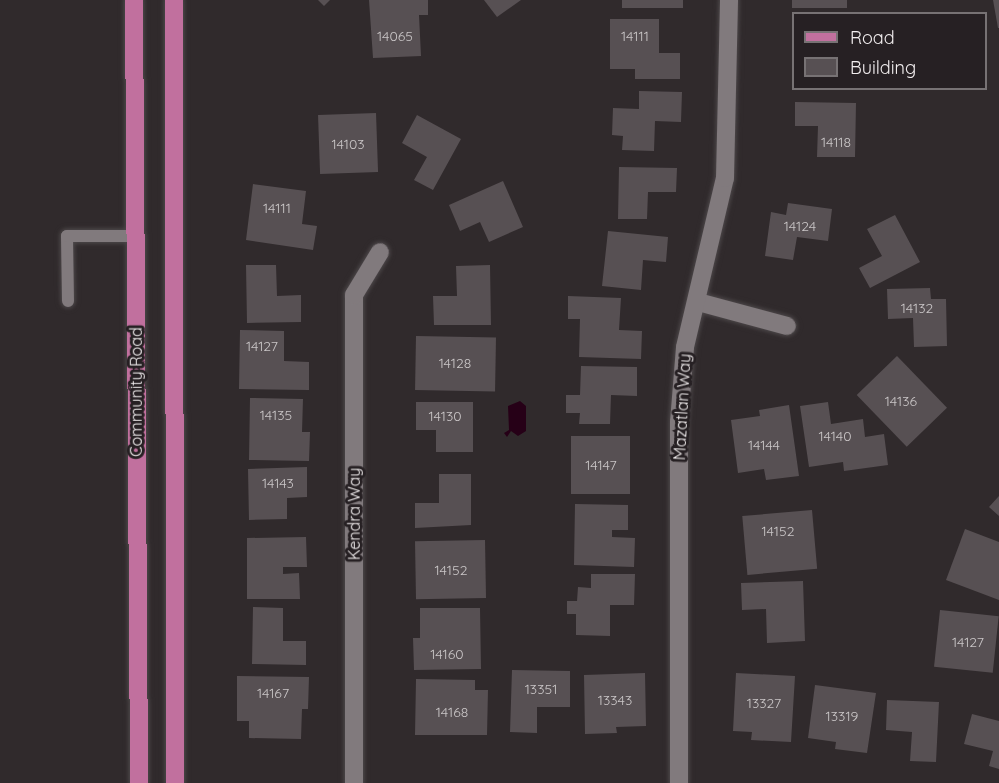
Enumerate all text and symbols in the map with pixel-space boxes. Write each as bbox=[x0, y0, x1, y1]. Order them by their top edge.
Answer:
legend bbox=[792, 12, 987, 90]
text: Road bbox=[850, 26, 895, 49]
house number: 14065 bbox=[377, 28, 413, 44]
house number: 14111 bbox=[621, 28, 649, 44]
text: Building bbox=[850, 56, 916, 79]
house number: 14118 bbox=[821, 134, 851, 150]
house number: 14103 bbox=[331, 136, 365, 152]
house number: 14111 bbox=[263, 200, 291, 216]
house number: 14124 bbox=[784, 218, 816, 234]
house number: 14132 bbox=[901, 300, 933, 316]
street label: Community Road bbox=[126, 327, 146, 457]
house number: 14127 bbox=[246, 338, 278, 354]
street label: Mazatlan Way bbox=[670, 353, 694, 461]
house number: 14128 bbox=[439, 355, 471, 371]
house number: 14136 bbox=[885, 393, 917, 409]
house number: 14135 bbox=[260, 407, 292, 423]
house number: 14130 bbox=[428, 408, 462, 424]
house number: 14140 bbox=[819, 428, 851, 444]
house number: 14144 bbox=[748, 437, 780, 453]
house number: 14147 bbox=[585, 457, 617, 473]
street label: Kendra Way bbox=[344, 468, 364, 560]
house number: 14143 bbox=[262, 475, 294, 491]
house number: 14152 bbox=[762, 523, 794, 539]
house number: 14152 bbox=[435, 562, 467, 578]
house number: 14127 bbox=[952, 634, 984, 650]
house number: 14160 bbox=[430, 646, 464, 662]
house number: 13351 bbox=[525, 681, 557, 697]
house number: 14167 bbox=[257, 685, 289, 701]
house number: 13343 bbox=[598, 692, 632, 708]
house number: 13327 bbox=[747, 695, 781, 711]
house number: 14168 bbox=[436, 704, 468, 720]
house number: 13319 bbox=[826, 708, 858, 724]

